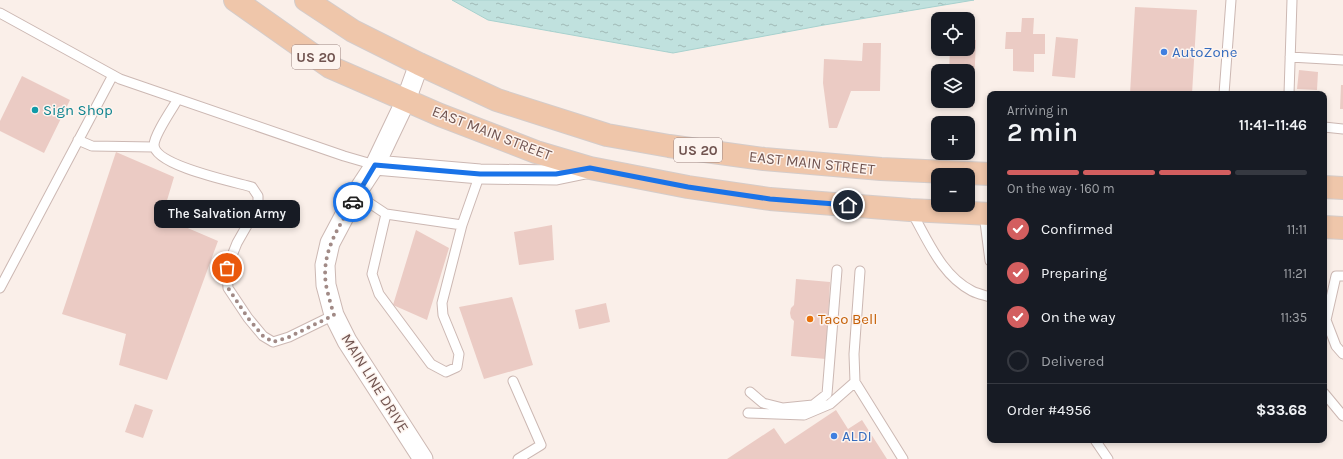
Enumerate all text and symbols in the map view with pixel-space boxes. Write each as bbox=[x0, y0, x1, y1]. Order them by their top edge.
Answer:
map controls bbox=[931, 12, 975, 212]
button: locate bbox=[931, 12, 975, 56]
place label: AutoZone bbox=[1172, 43, 1237, 61]
road number: US 20 bbox=[292, 45, 340, 69]
marker: AutoZone bbox=[1159, 47, 1169, 57]
button: layers bbox=[931, 64, 975, 108]
place label: Sign Shop bbox=[43, 101, 113, 119]
street label: EAST MAIN STREET bbox=[430, 102, 555, 164]
text: Arriving in bbox=[1007, 103, 1068, 118]
marker: Sign Shop bbox=[30, 105, 40, 115]
button: + bbox=[931, 116, 975, 160]
text: 11:41–11:46 bbox=[1239, 116, 1307, 134]
text: 2 min bbox=[1007, 117, 1078, 148]
road number: US 20 bbox=[674, 138, 722, 162]
street label: EAST MAIN STREET bbox=[748, 147, 876, 179]
button: − bbox=[931, 168, 975, 212]
text: On the way · 160 m bbox=[1007, 181, 1115, 196]
courier bbox=[333, 182, 373, 222]
pin bbox=[831, 188, 865, 222]
icon: car bbox=[342, 191, 364, 213]
icon: home bbox=[837, 194, 859, 216]
callout: The Salvation Army bbox=[154, 200, 300, 228]
text: The Salvation Army bbox=[168, 206, 286, 221]
icon: check bbox=[1007, 218, 1029, 240]
text: Confirmed bbox=[1041, 220, 1113, 238]
text: 11:11 bbox=[1287, 222, 1307, 237]
pin bbox=[210, 251, 244, 285]
icon: bag bbox=[216, 257, 238, 279]
icon: check bbox=[1007, 262, 1029, 284]
text: Preparing bbox=[1041, 264, 1107, 282]
text: 11:21 bbox=[1284, 266, 1307, 281]
icon: check bbox=[1007, 306, 1029, 328]
text: On the way bbox=[1041, 308, 1115, 326]
place label: Taco Bell bbox=[818, 310, 877, 328]
text: 11:35 bbox=[1280, 310, 1307, 325]
marker: Taco Bell bbox=[805, 314, 815, 324]
street label: MAIN LINE DRIVE bbox=[337, 330, 413, 436]
text: Delivered bbox=[1041, 352, 1105, 370]
text: Order #4956 bbox=[1007, 401, 1091, 419]
text: $33.68 bbox=[1256, 401, 1307, 419]
place label: ALDI bbox=[842, 427, 872, 445]
marker: ALDI bbox=[829, 431, 839, 441]

